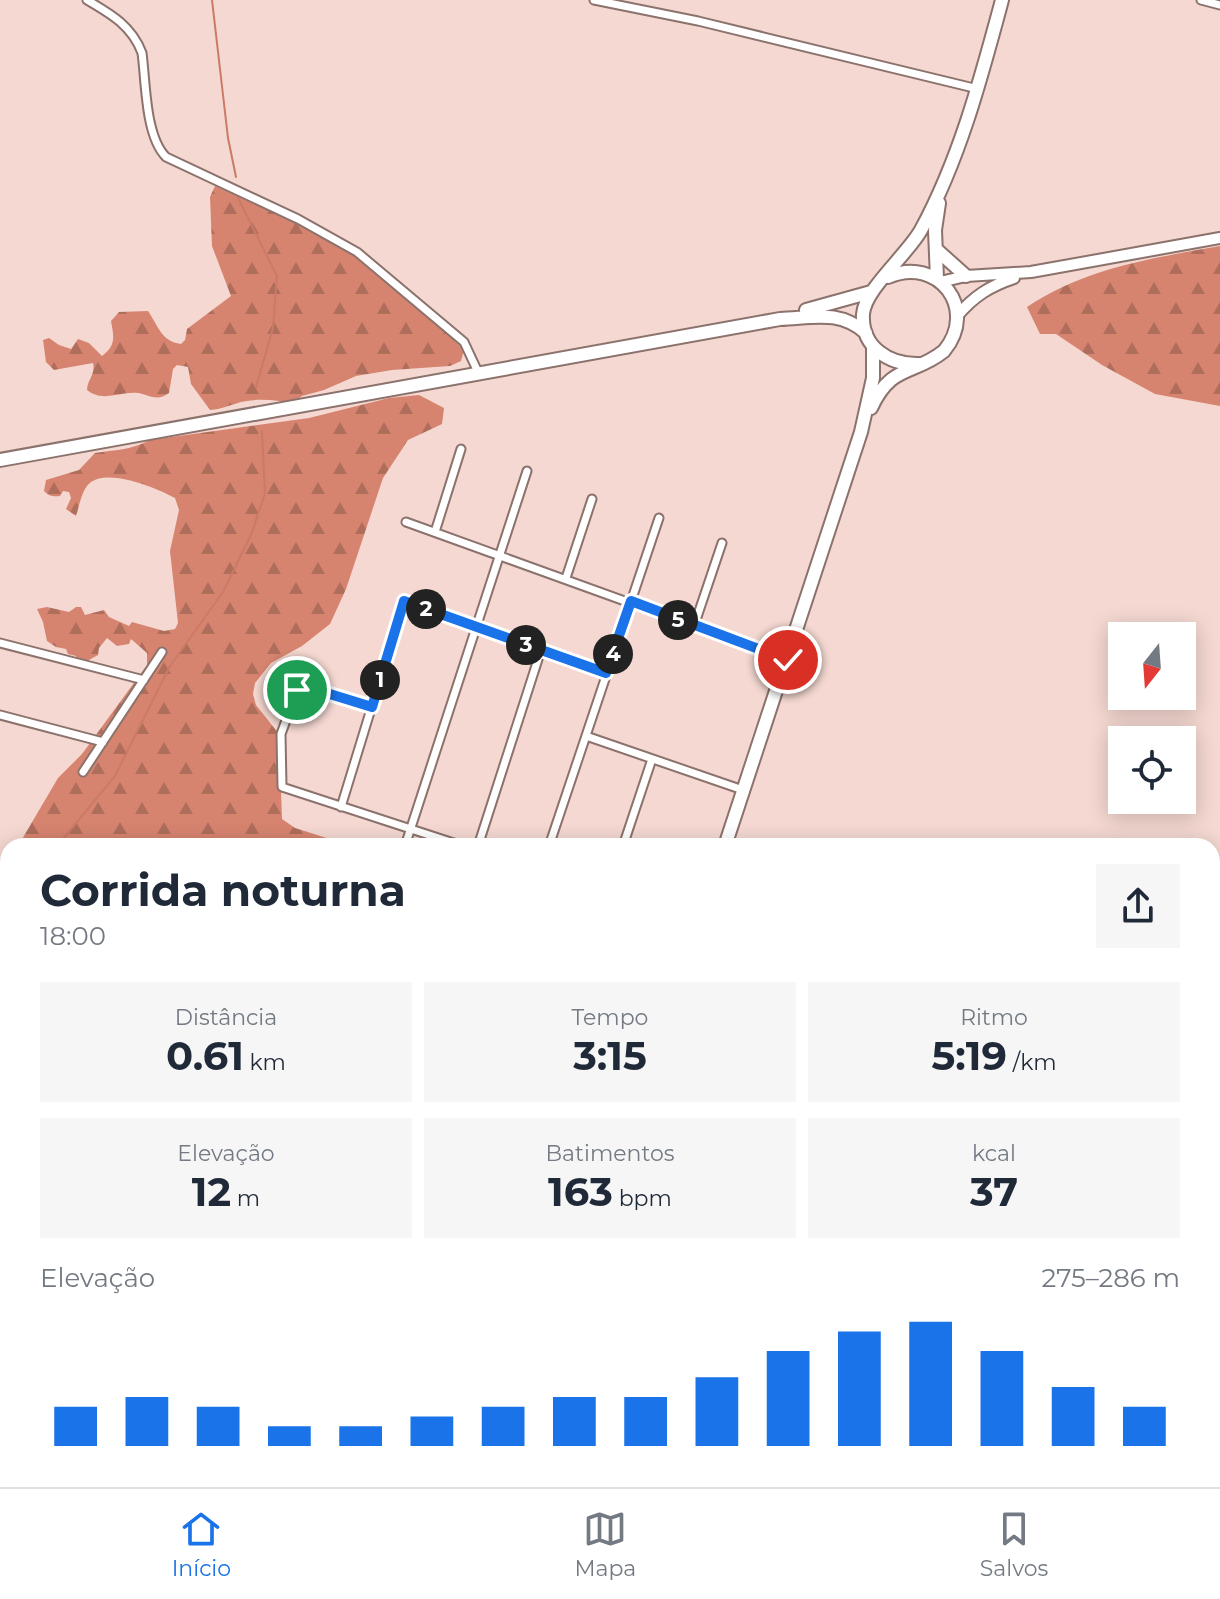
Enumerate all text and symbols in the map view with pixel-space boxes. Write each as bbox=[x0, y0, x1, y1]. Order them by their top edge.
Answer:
pin: 2 bbox=[406, 589, 446, 629]
text: 2 bbox=[420, 595, 432, 622]
pin: 5 bbox=[658, 600, 698, 640]
text: 5 bbox=[671, 606, 685, 633]
north arrow bbox=[1108, 622, 1196, 710]
map controls bbox=[1108, 622, 1196, 814]
pin: 3 bbox=[506, 625, 546, 665]
pin bbox=[754, 626, 822, 694]
text: 3 bbox=[519, 631, 533, 658]
pin: 4 bbox=[593, 634, 633, 674]
icon: check bbox=[766, 638, 810, 682]
text: 4 bbox=[605, 640, 621, 667]
pin bbox=[263, 656, 331, 724]
pin: 1 bbox=[360, 660, 400, 700]
text: 1 bbox=[376, 666, 384, 693]
icon: arrive bbox=[275, 668, 319, 712]
button: locate bbox=[1108, 726, 1196, 814]
text: Corrida noturna bbox=[40, 863, 406, 917]
button: share bbox=[1096, 864, 1180, 948]
text: 18:00 bbox=[40, 920, 106, 952]
text: Distância bbox=[175, 1004, 277, 1031]
text: Tempo bbox=[572, 1004, 648, 1031]
text: Ritmo bbox=[960, 1004, 1028, 1031]
text: 0.61 bbox=[166, 1031, 244, 1080]
text: 3:15 bbox=[573, 1031, 647, 1080]
text: 5:19 bbox=[931, 1031, 1007, 1080]
text: km bbox=[244, 1049, 286, 1076]
text: /km bbox=[1007, 1049, 1057, 1076]
text: Elevação bbox=[177, 1140, 275, 1167]
text: Batimentos bbox=[546, 1140, 674, 1167]
text: kcal bbox=[972, 1140, 1016, 1167]
text: 12 bbox=[192, 1167, 231, 1216]
text: 163 bbox=[548, 1167, 613, 1216]
text: 37 bbox=[970, 1167, 1018, 1216]
text: m bbox=[231, 1185, 260, 1212]
text: bpm bbox=[613, 1185, 672, 1212]
text: Elevação bbox=[40, 1262, 155, 1294]
text: 275–286 m bbox=[1041, 1262, 1180, 1294]
tab: Início bbox=[172, 1507, 231, 1582]
tab: Mapa bbox=[574, 1507, 636, 1582]
tab: Salvos bbox=[980, 1507, 1048, 1582]

